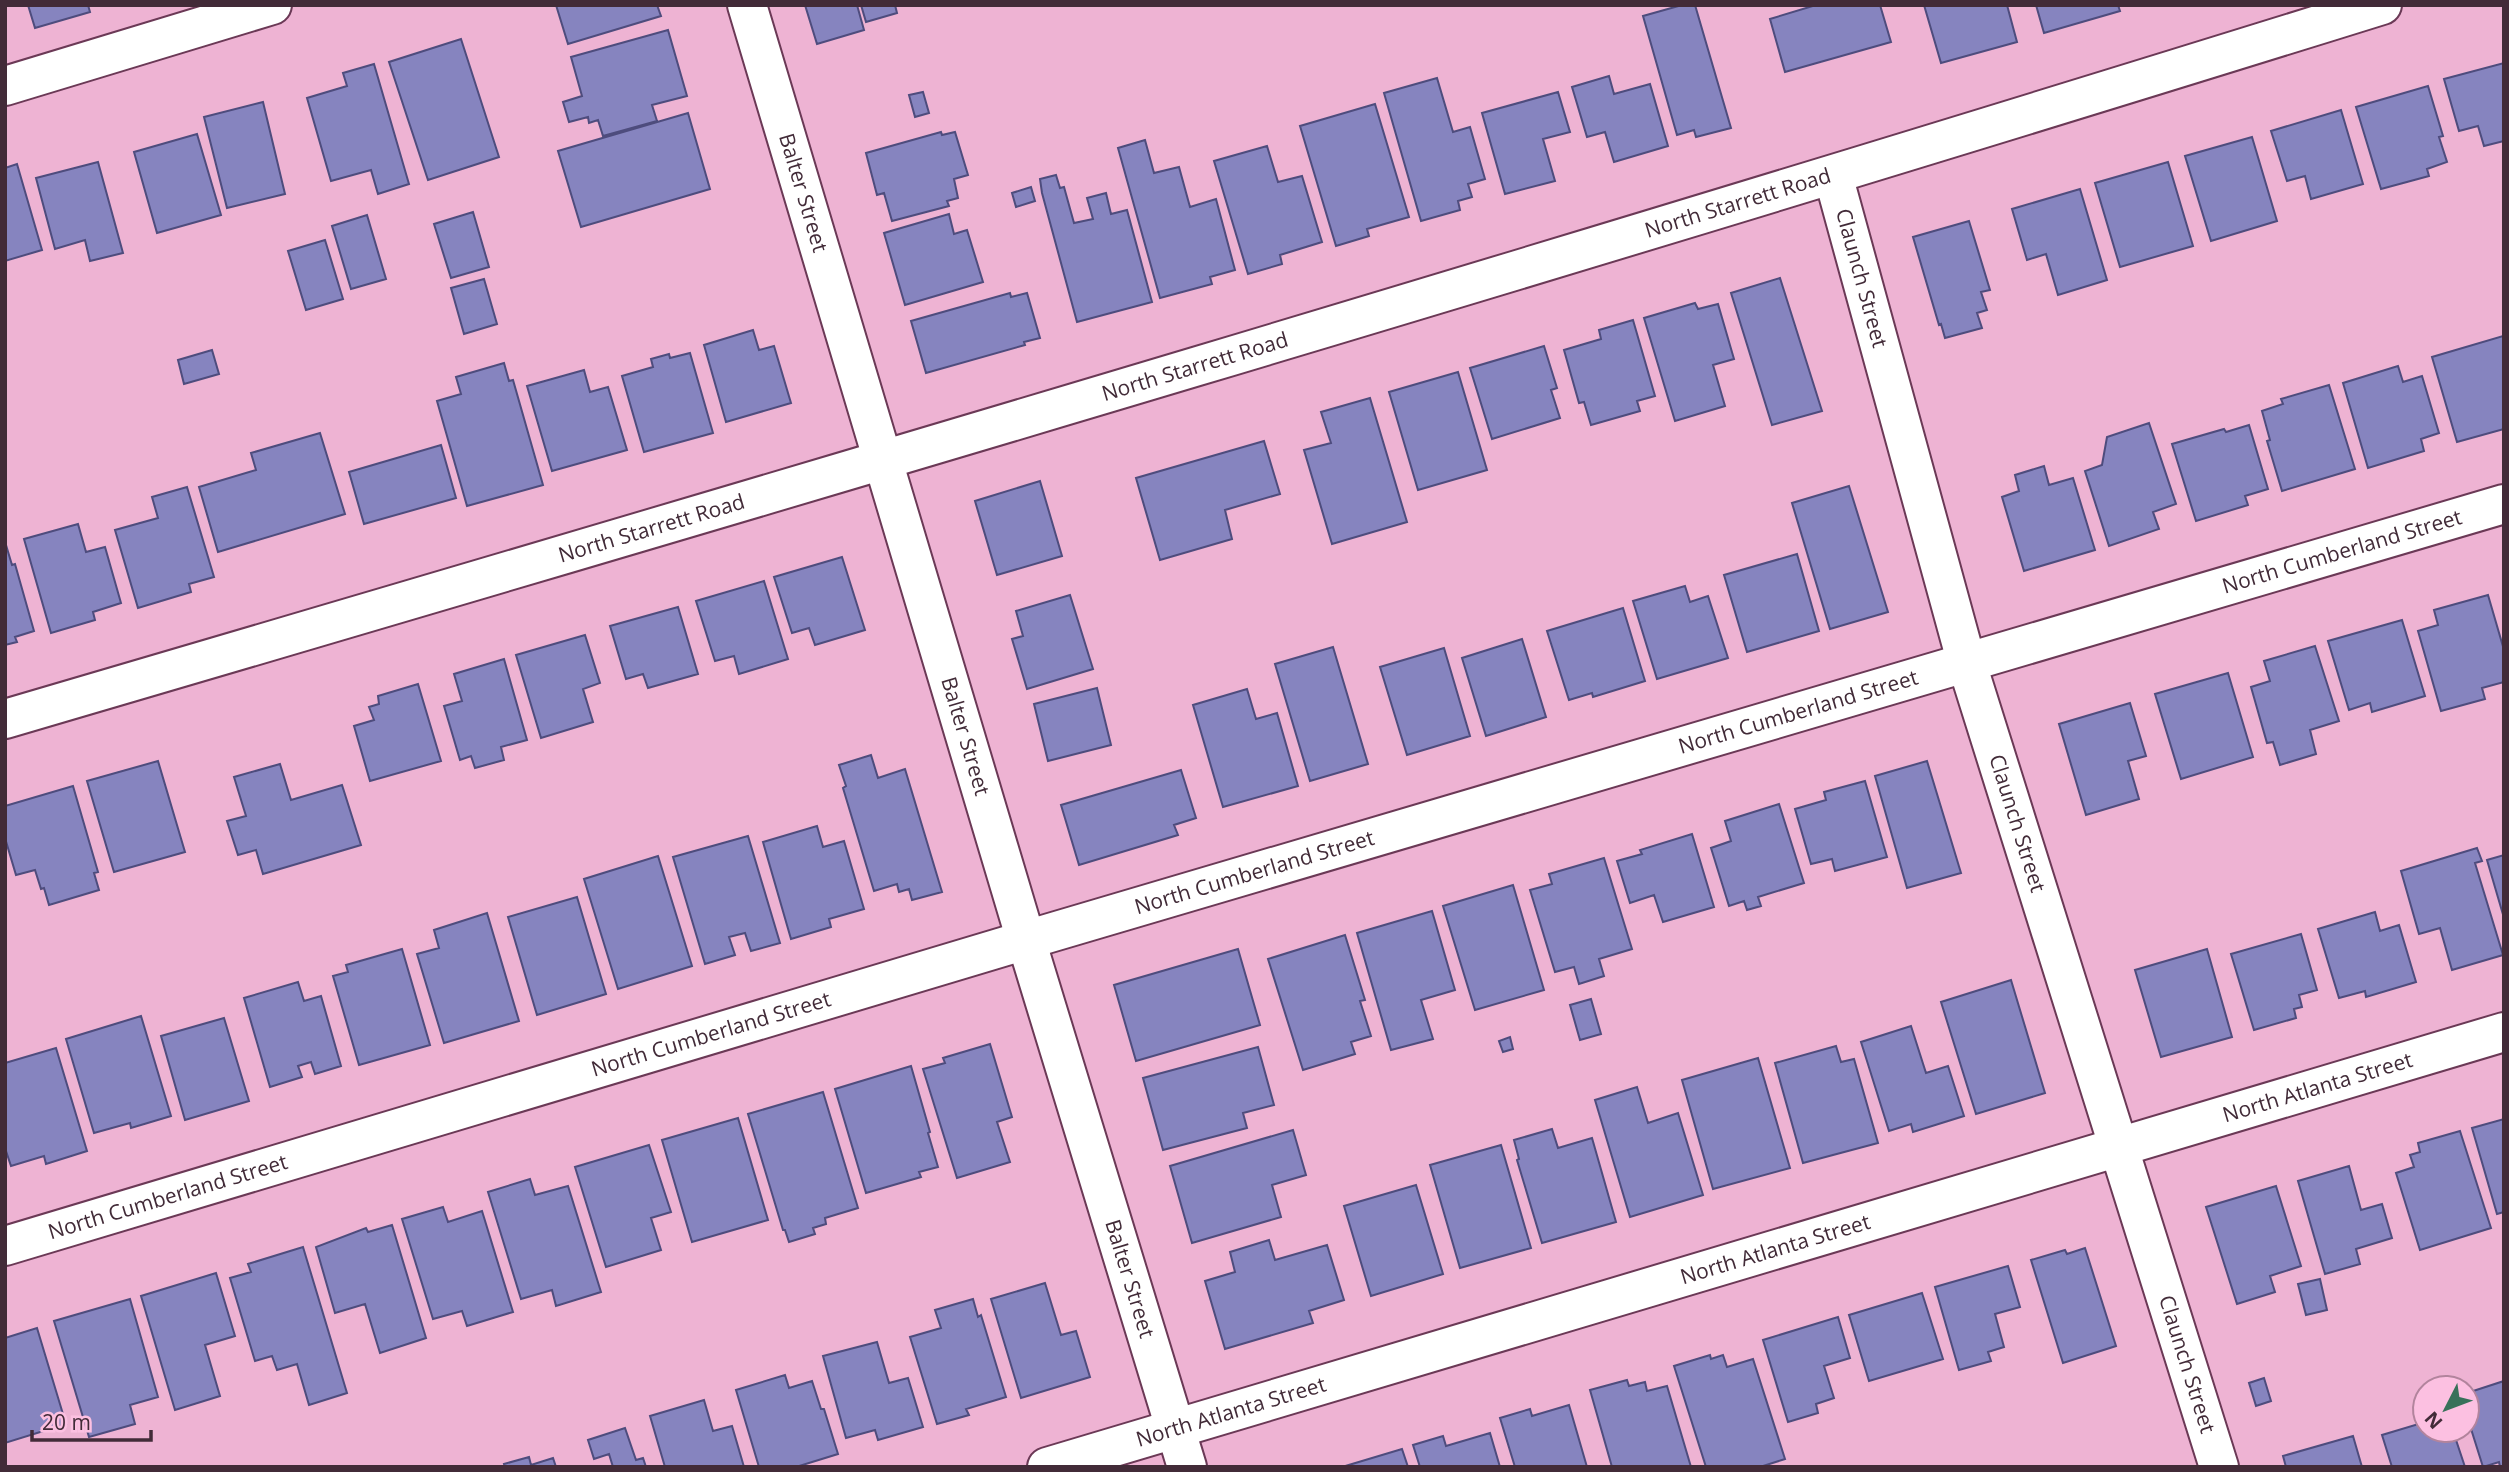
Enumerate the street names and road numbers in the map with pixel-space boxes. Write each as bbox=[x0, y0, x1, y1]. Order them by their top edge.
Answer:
street label: Balter Street bbox=[773, 130, 835, 255]
street label: North Starrett Road bbox=[1641, 161, 1834, 244]
street label: Claunch Street bbox=[1830, 205, 1895, 351]
street label: North Starrett Road bbox=[1098, 325, 1291, 407]
street label: North Starrett Road bbox=[555, 487, 748, 568]
street label: North Cumberland Street bbox=[2219, 502, 2465, 599]
street label: North Cumberland Street bbox=[1675, 663, 1921, 760]
street label: Balter Street bbox=[935, 673, 997, 799]
street label: Claunch Street bbox=[1983, 751, 2053, 895]
street label: North Cumberland Street bbox=[1131, 823, 1377, 920]
street label: North Cumberland Street bbox=[588, 984, 834, 1083]
street label: North Atlanta Street bbox=[2219, 1045, 2416, 1128]
street label: North Cumberland Street bbox=[44, 1147, 291, 1245]
street label: North Atlanta Street bbox=[1677, 1207, 1873, 1290]
street label: Balter Street bbox=[1099, 1216, 1162, 1341]
street label: Claunch Street bbox=[2153, 1292, 2223, 1436]
street label: North Atlanta Street bbox=[1132, 1370, 1329, 1453]

